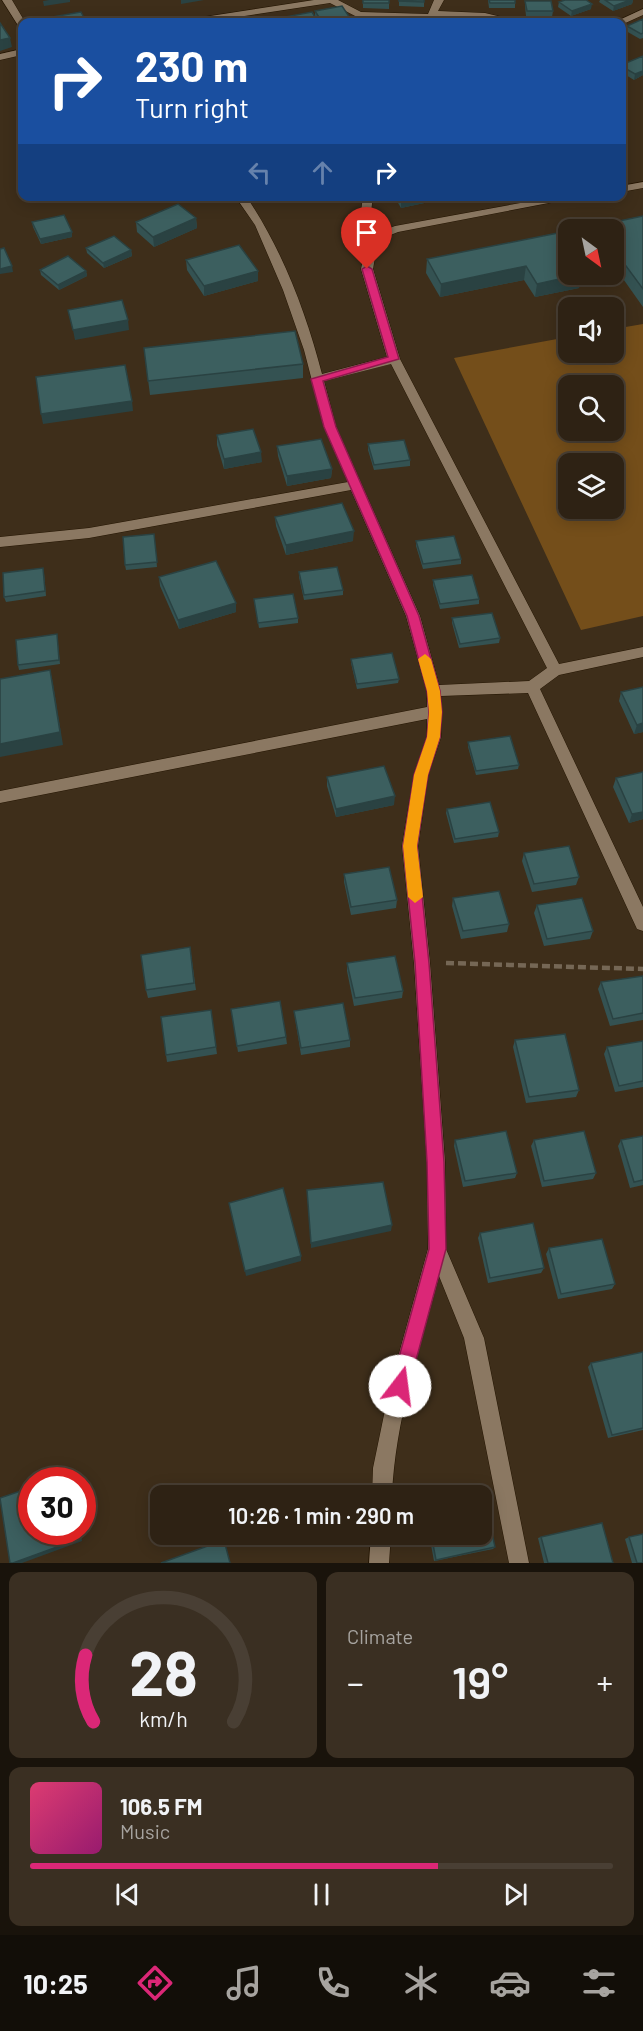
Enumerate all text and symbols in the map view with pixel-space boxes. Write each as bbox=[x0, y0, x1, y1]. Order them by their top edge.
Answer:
text: 230 m bbox=[135, 40, 248, 90]
icon: right bbox=[36, 42, 114, 120]
text: Turn right bbox=[135, 91, 249, 123]
icon: left bbox=[243, 156, 276, 189]
icon: ahead bbox=[306, 156, 339, 189]
icon: right bbox=[369, 156, 402, 189]
pin bbox=[341, 207, 392, 269]
icon: arrive bbox=[350, 216, 383, 249]
north arrow bbox=[558, 219, 624, 285]
map controls bbox=[558, 219, 624, 519]
button: sound bbox=[558, 297, 624, 363]
button: search bbox=[558, 375, 624, 441]
button: layers bbox=[558, 453, 624, 519]
position arrow bbox=[368, 1354, 432, 1418]
speed limit sign: 30 bbox=[18, 1467, 96, 1545]
text: 10:26 · 1 min · 290 m bbox=[228, 1502, 414, 1528]
text: Climate bbox=[347, 1624, 413, 1648]
text: 28 bbox=[129, 1634, 197, 1708]
text: 19° bbox=[452, 1654, 508, 1708]
text: − bbox=[347, 1662, 364, 1702]
text: + bbox=[597, 1662, 613, 1702]
text: km/h bbox=[139, 1706, 187, 1731]
text: 106.5 FM bbox=[120, 1793, 202, 1819]
text: Music bbox=[120, 1819, 170, 1843]
icon: previous bbox=[111, 1878, 144, 1911]
icon: pause bbox=[305, 1878, 338, 1911]
icon: next bbox=[499, 1878, 532, 1911]
icon: directions bbox=[134, 1962, 176, 2004]
icon: music bbox=[223, 1962, 265, 2004]
icon: phone bbox=[312, 1962, 354, 2004]
icon: climate bbox=[400, 1962, 442, 2004]
icon: car bbox=[489, 1962, 531, 2004]
icon: filters bbox=[578, 1962, 620, 2004]
text: 10:25 bbox=[23, 1967, 88, 1999]

